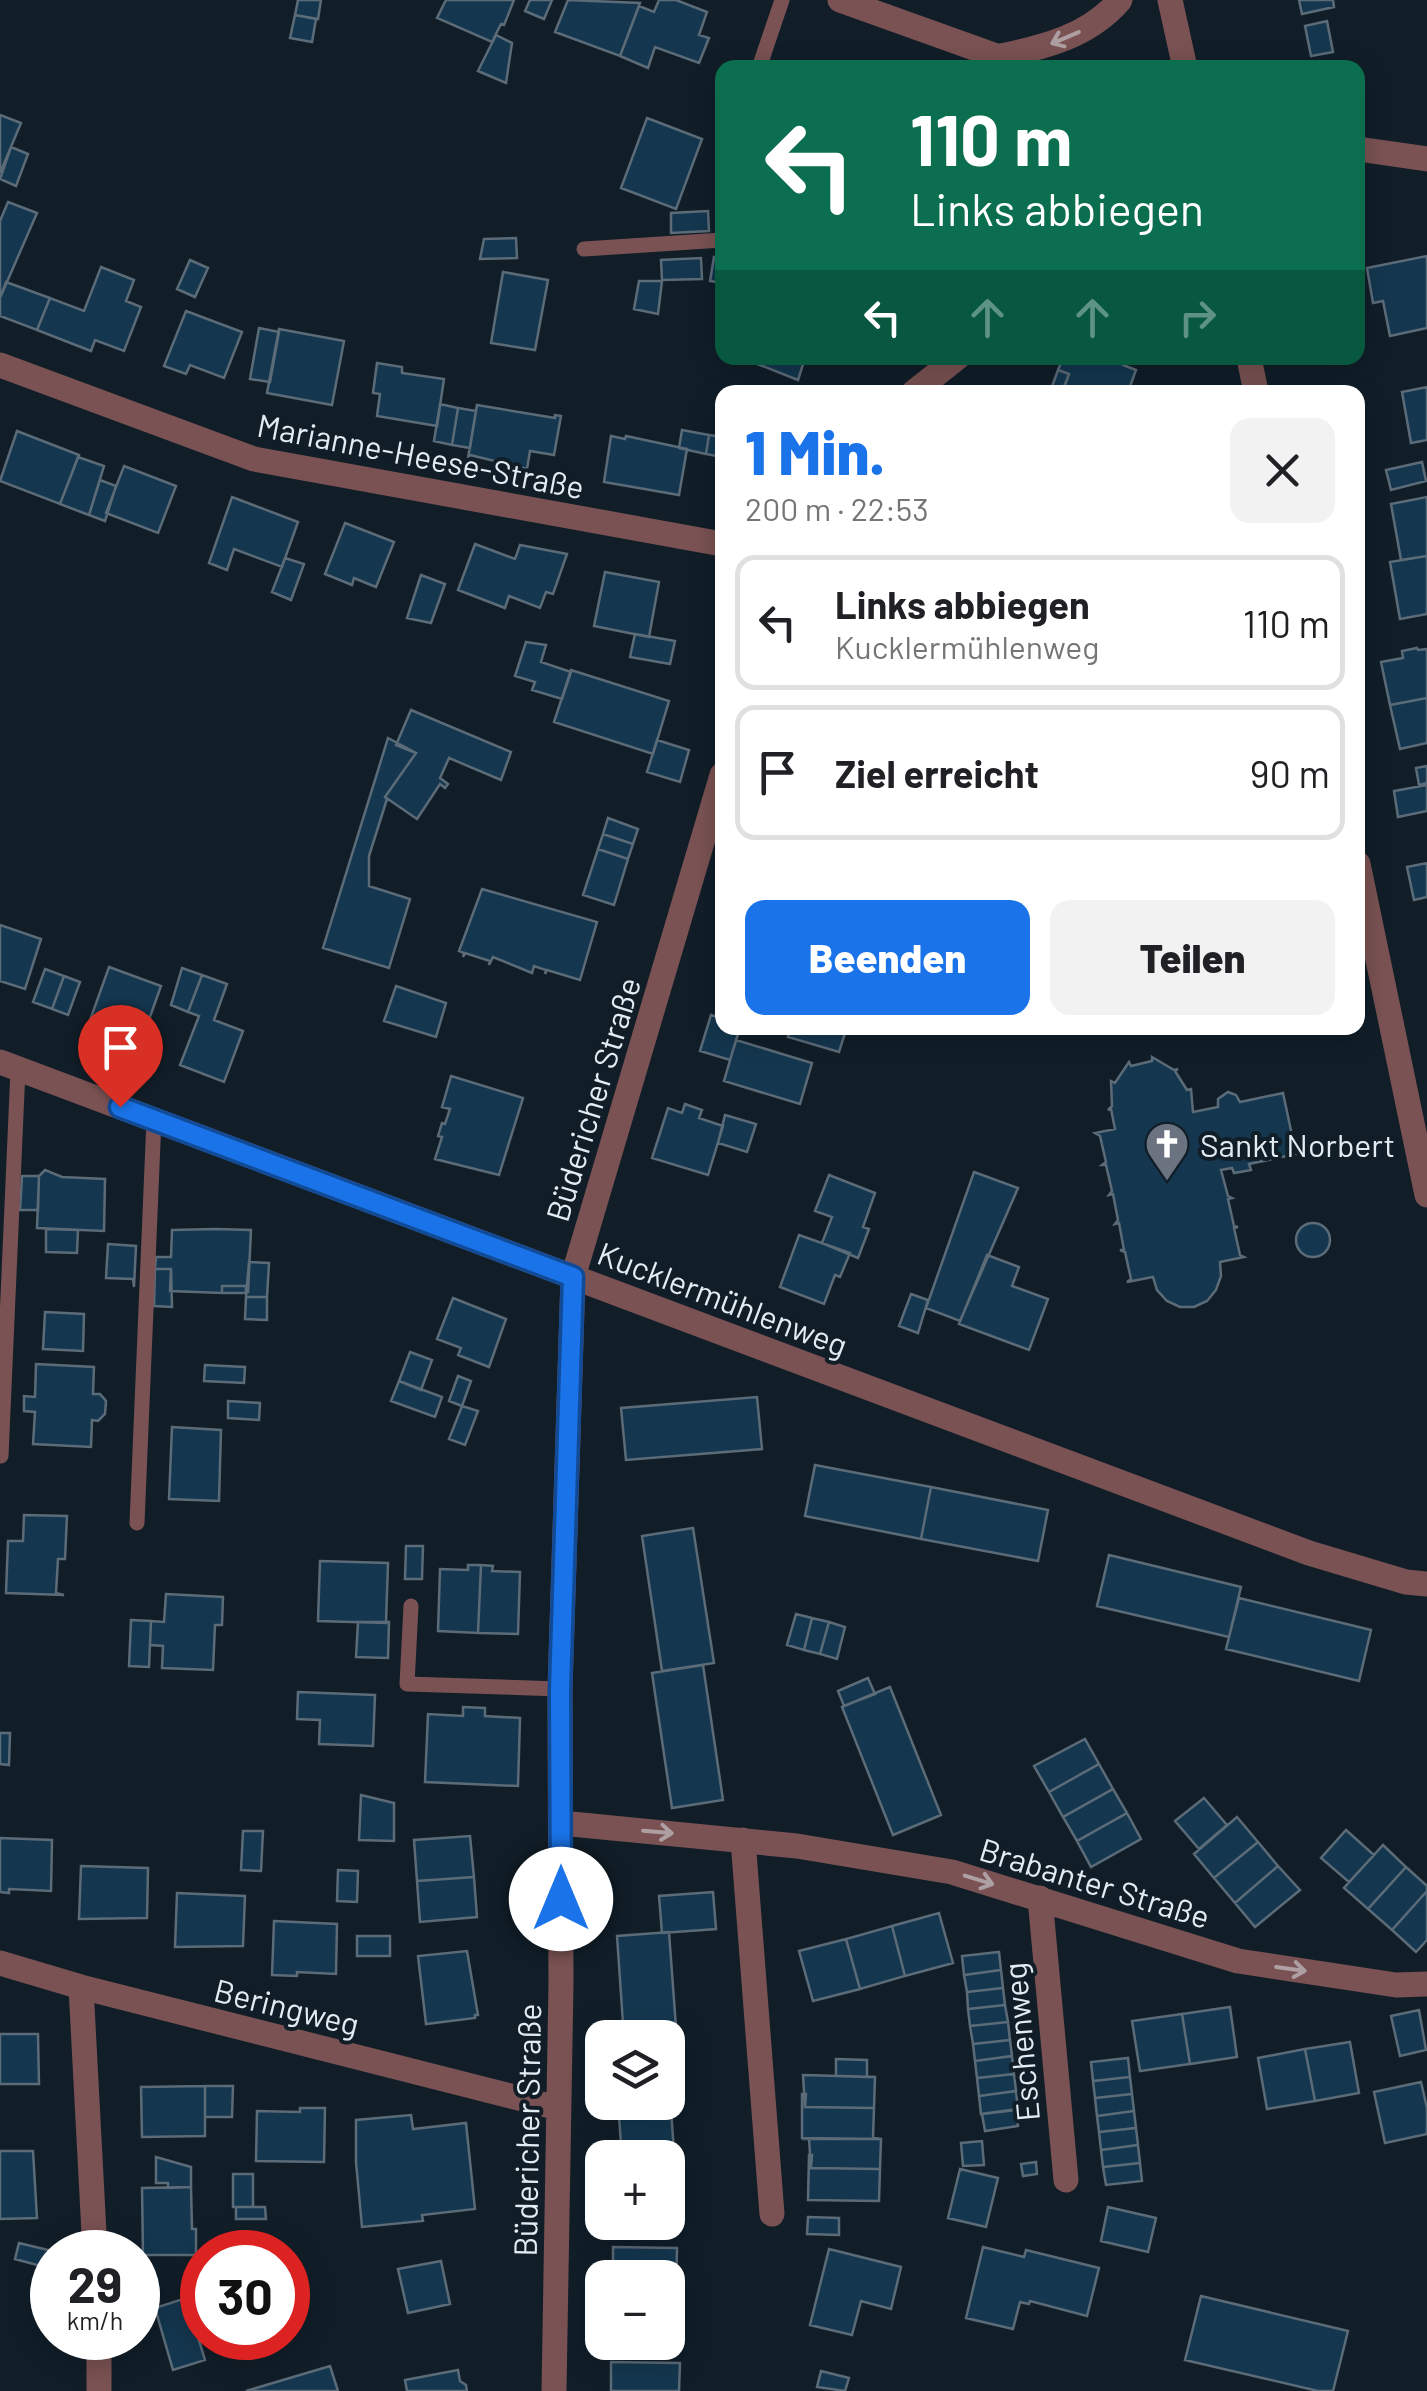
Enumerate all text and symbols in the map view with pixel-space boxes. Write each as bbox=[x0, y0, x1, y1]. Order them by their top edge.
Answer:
one-way arrow bbox=[1050, 30, 1081, 48]
text: 110 m bbox=[910, 96, 1072, 180]
icon: left bbox=[745, 100, 875, 230]
text: Links abbiegen bbox=[910, 181, 1204, 235]
icon: left bbox=[855, 290, 910, 345]
icon: ahead bbox=[960, 290, 1015, 345]
icon: ahead bbox=[1065, 290, 1120, 345]
icon: right bbox=[1170, 290, 1225, 345]
street label: Marianne-Heese-Straße bbox=[254, 405, 588, 505]
text: 1 Min. bbox=[745, 415, 885, 487]
button: close bbox=[1230, 418, 1335, 523]
text: 200 m · 22:53 bbox=[745, 489, 929, 527]
text: Links abbiegen bbox=[835, 581, 1090, 627]
icon: left bbox=[750, 595, 805, 650]
text: 110 m bbox=[1243, 600, 1330, 646]
text: Kucklermühlenweg bbox=[835, 627, 1099, 665]
icon: arrive bbox=[750, 745, 805, 800]
text: Ziel erreicht bbox=[835, 750, 1039, 796]
text: 90 m bbox=[1250, 750, 1330, 796]
button: Beenden bbox=[745, 900, 1030, 1015]
button: Teilen bbox=[1050, 900, 1335, 1015]
street label: Büdericher Straße bbox=[537, 972, 647, 1226]
pin bbox=[78, 1005, 163, 1108]
icon: arrive bbox=[93, 1020, 148, 1075]
church icon: Sankt Norbert bbox=[1144, 1121, 1190, 1182]
place label: Sankt Norbert bbox=[1200, 1125, 1395, 1163]
street label: Kucklermühlenweg bbox=[593, 1233, 853, 1363]
one-way arrow bbox=[641, 1822, 673, 1841]
street label: Brabanter Straße bbox=[975, 1829, 1215, 1935]
position arrow bbox=[509, 1847, 613, 1951]
one-way arrow bbox=[962, 1872, 994, 1890]
one-way arrow bbox=[1274, 1960, 1306, 1979]
street label: Eschenweg bbox=[994, 1961, 1046, 2123]
street label: Beringweg bbox=[211, 1970, 363, 2042]
street label: Büdericher Straße bbox=[505, 2003, 547, 2257]
map controls bbox=[585, 2020, 685, 2360]
button: layers bbox=[585, 2020, 685, 2120]
button: + bbox=[585, 2140, 685, 2240]
speed limit sign: 30 bbox=[180, 2230, 310, 2360]
text: 29 bbox=[68, 2253, 122, 2313]
button: − bbox=[585, 2260, 685, 2360]
text: km/h bbox=[67, 2305, 123, 2335]

